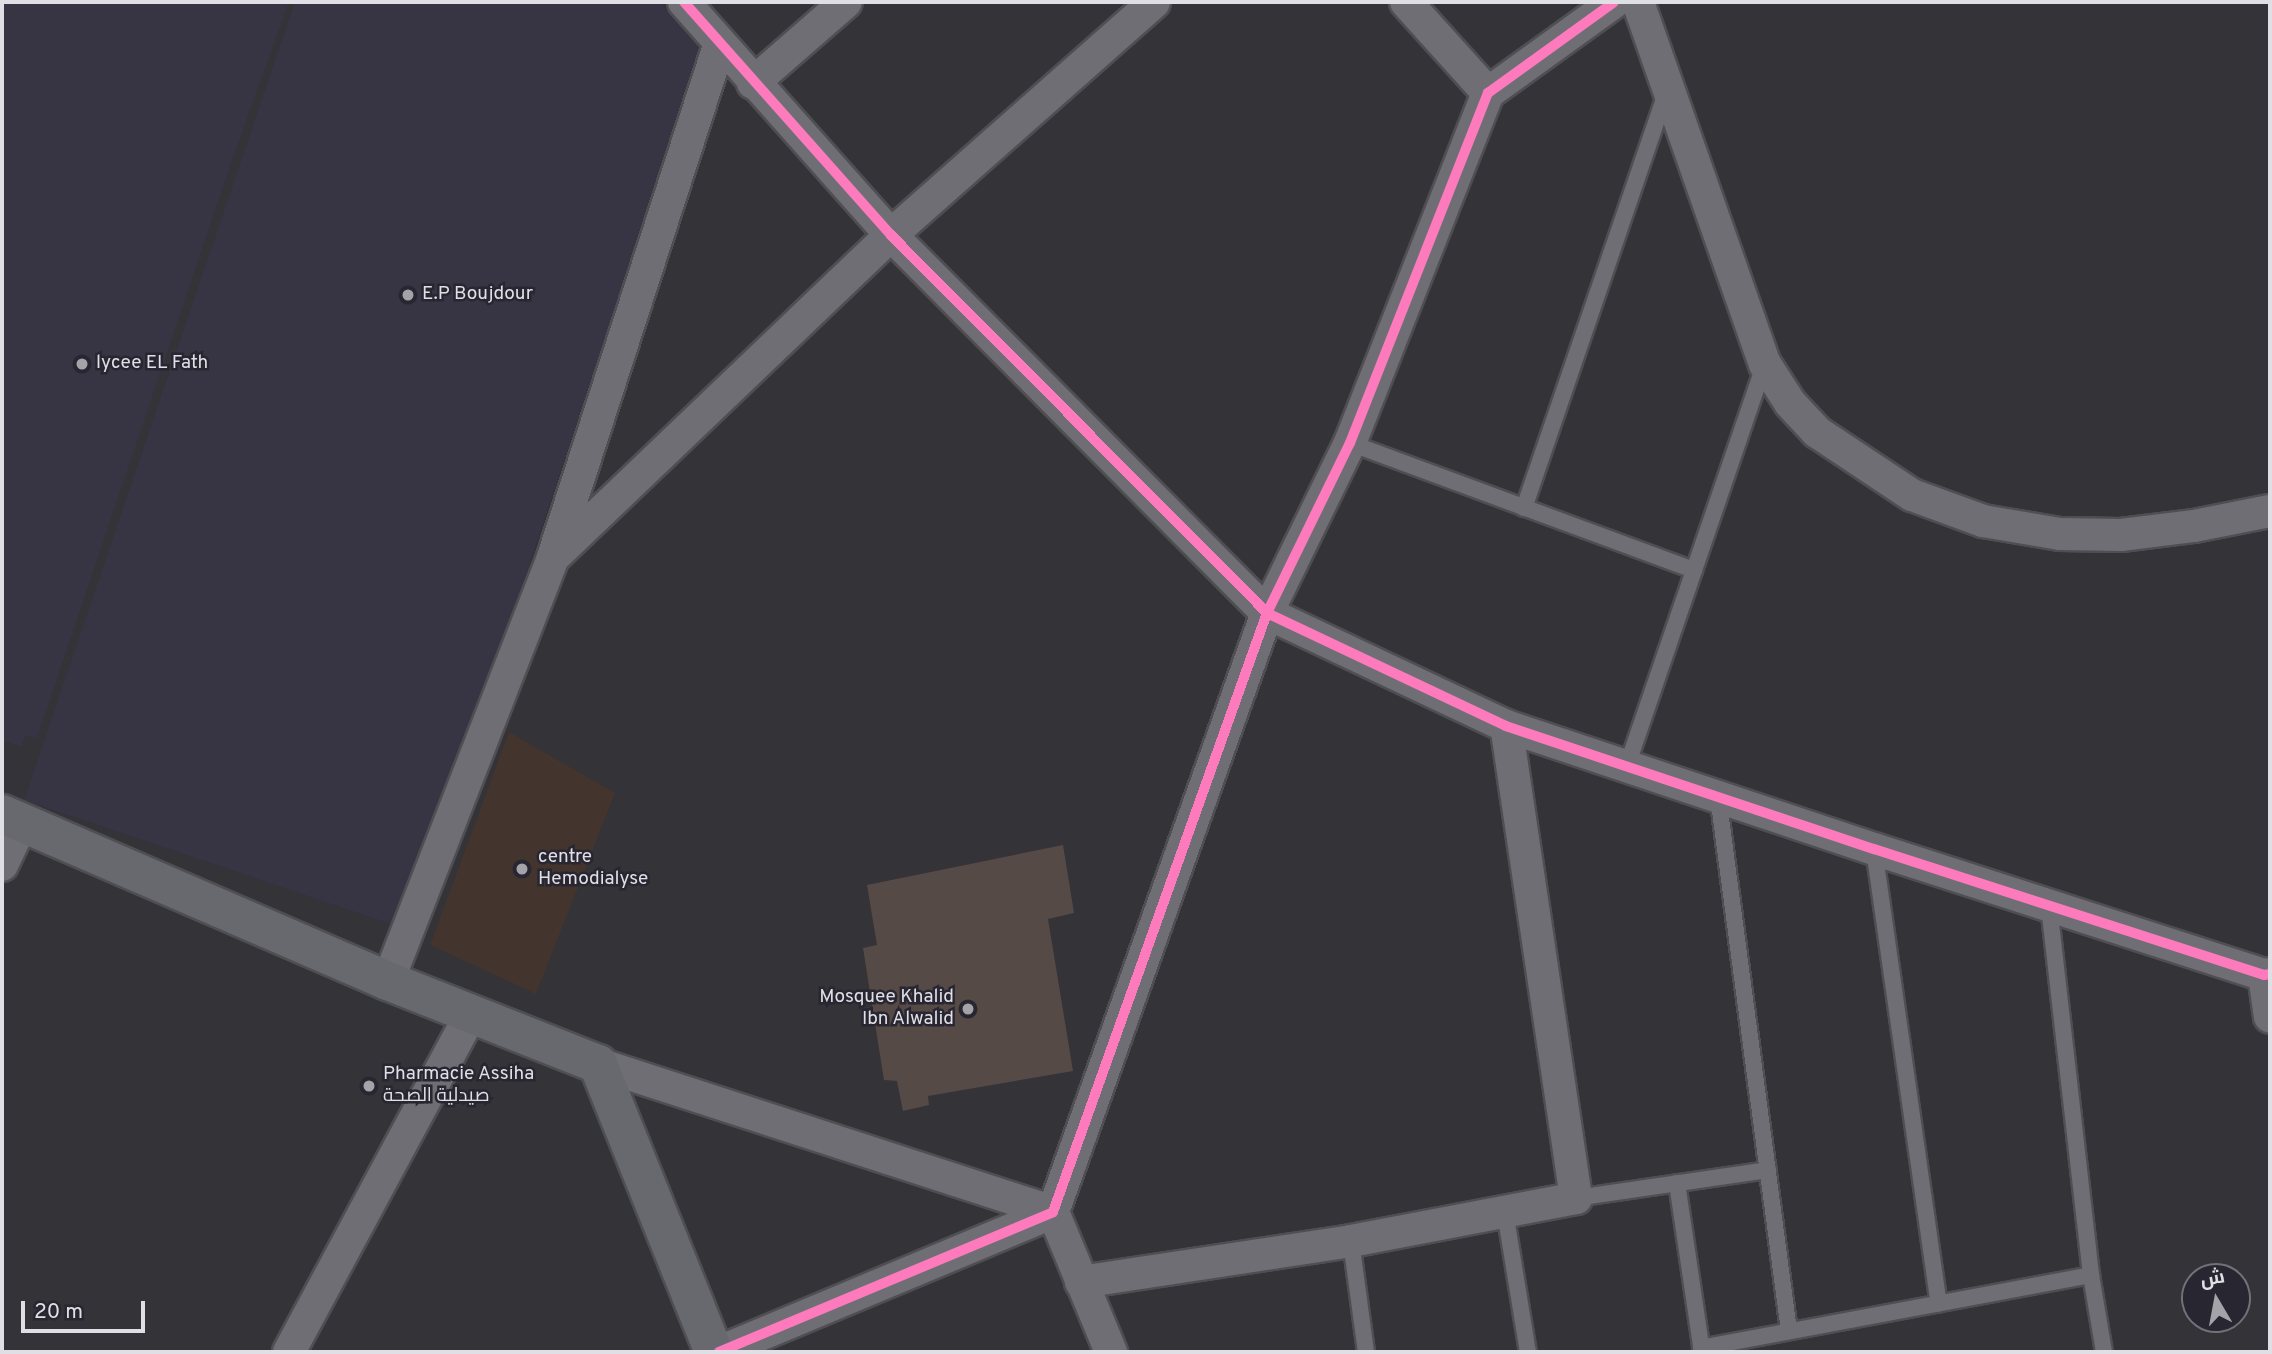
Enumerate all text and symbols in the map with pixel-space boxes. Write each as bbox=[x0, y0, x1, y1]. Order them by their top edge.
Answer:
place label: E.P Boujdour bbox=[422, 284, 533, 306]
marker: E.P Boujdour bbox=[400, 287, 416, 303]
place label: lycee EL Fath bbox=[96, 353, 209, 375]
marker: lycee EL Fath bbox=[74, 356, 90, 372]
place label: centre Hemodialyse bbox=[538, 847, 648, 891]
marker: centre Hemodialyse bbox=[512, 859, 532, 879]
place label: Mosquee Khalid Ibn Alwalid bbox=[819, 987, 954, 1031]
marker: Mosquee Khalid Ibn Alwalid bbox=[960, 1001, 976, 1017]
place label: Pharmacie Assiha صيدلية الصحة bbox=[383, 1064, 535, 1108]
marker: Pharmacie Assiha صيدلية الصحة bbox=[361, 1078, 377, 1094]
north arrow bbox=[2181, 1263, 2251, 1333]
text: ش bbox=[2199, 1265, 2227, 1293]
scale bar bbox=[24, 1288, 149, 1332]
text: 20 m bbox=[34, 1299, 83, 1326]

